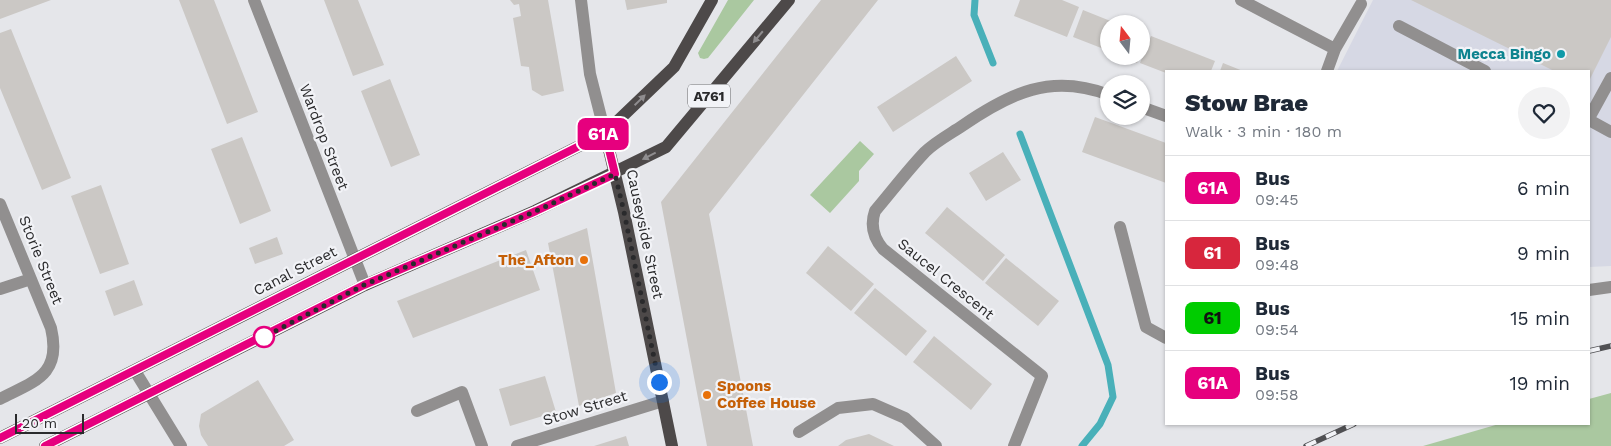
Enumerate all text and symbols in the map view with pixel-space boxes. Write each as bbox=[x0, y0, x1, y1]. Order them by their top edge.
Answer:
north arrow bbox=[1100, 15, 1150, 65]
map controls bbox=[1100, 15, 1150, 125]
one-way arrow bbox=[752, 31, 763, 44]
place label: Mecca Bingo bbox=[1458, 45, 1551, 63]
marker: Mecca Bingo bbox=[1555, 48, 1567, 60]
button: layers bbox=[1100, 75, 1150, 125]
street label: Wardrop Street bbox=[296, 81, 353, 193]
road number: A761 bbox=[688, 84, 730, 108]
button: heart bbox=[1518, 87, 1570, 139]
text: Stow Brae bbox=[1185, 89, 1308, 117]
one-way arrow bbox=[634, 94, 646, 106]
line badge: 61A bbox=[574, 118, 632, 150]
text: Walk · 3 min · 180 m bbox=[1185, 122, 1342, 141]
text: 61A bbox=[588, 123, 618, 144]
one-way arrow bbox=[642, 152, 656, 160]
text: Bus bbox=[1255, 167, 1290, 190]
street label: Causeyside Street bbox=[622, 168, 668, 301]
text: 61A bbox=[1197, 177, 1228, 198]
text: 6 min bbox=[1517, 177, 1570, 200]
text: 09:45 bbox=[1255, 190, 1299, 209]
street label: Storie Street bbox=[15, 213, 67, 308]
text: Bus bbox=[1255, 232, 1290, 255]
street label: Saucel Crescent bbox=[894, 235, 998, 324]
street label: Canal Street bbox=[250, 242, 340, 300]
text: 61 bbox=[1203, 242, 1222, 263]
text: 9 min bbox=[1517, 242, 1570, 265]
place label: The_Afton bbox=[498, 251, 574, 269]
marker: The_Afton bbox=[578, 254, 590, 266]
text: 09:48 bbox=[1255, 255, 1299, 274]
text: Bus bbox=[1255, 297, 1290, 320]
text: 61 bbox=[1203, 307, 1222, 328]
text: 15 min bbox=[1510, 307, 1570, 330]
text: 09:54 bbox=[1255, 320, 1299, 339]
unlabelled marker bbox=[253, 326, 275, 348]
text: Bus bbox=[1255, 362, 1290, 385]
your location bbox=[647, 370, 672, 395]
text: 61A bbox=[1197, 372, 1228, 393]
text: 19 min bbox=[1509, 372, 1570, 395]
place label: Spoons Coffee House bbox=[717, 377, 816, 412]
text: 09:58 bbox=[1255, 385, 1299, 404]
street label: Stow Street bbox=[541, 386, 630, 429]
marker: Spoons Coffee House bbox=[701, 389, 713, 401]
scale bar bbox=[15, 411, 84, 434]
text: 20 m bbox=[22, 415, 57, 431]

